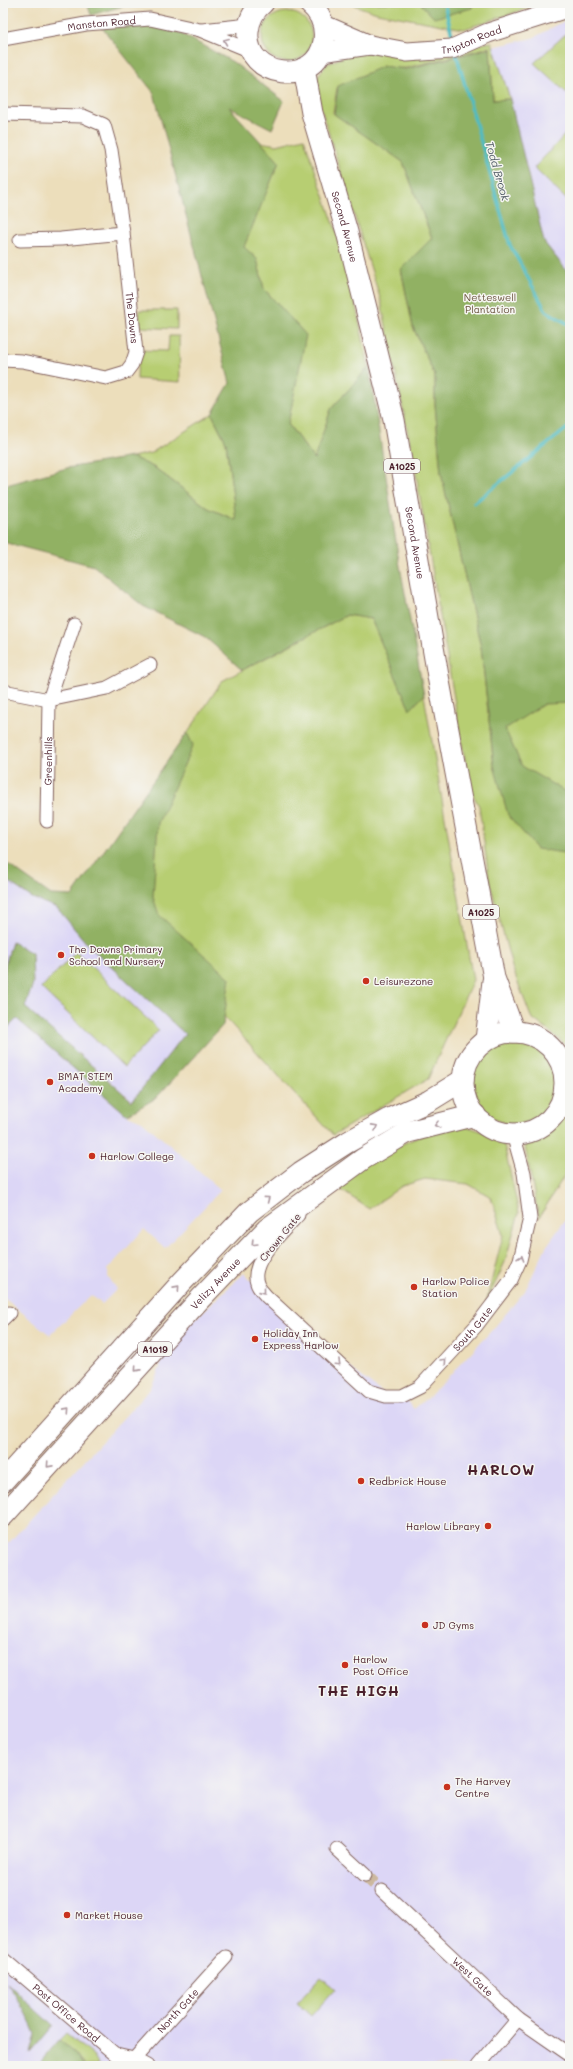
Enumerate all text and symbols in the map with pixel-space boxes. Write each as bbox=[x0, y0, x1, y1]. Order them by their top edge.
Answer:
street label: Manston Road bbox=[66, 13, 136, 34]
street label: Tripton Road bbox=[441, 22, 503, 57]
one-way arrow bbox=[222, 37, 229, 45]
water label: Todd Brook bbox=[482, 139, 514, 203]
street label: Second Avenue bbox=[328, 189, 361, 264]
park label: Netteswell Plantation bbox=[464, 290, 516, 316]
street label: The Downs bbox=[123, 291, 142, 344]
road number: A1025 bbox=[384, 459, 420, 473]
street label: Second Avenue bbox=[402, 505, 428, 580]
street label: Greenhills bbox=[41, 736, 55, 786]
road number: A1025 bbox=[463, 905, 499, 919]
place label: The Downs Primary School and Nursery bbox=[69, 942, 164, 968]
marker: The Downs Primary School and Nursery bbox=[56, 950, 66, 960]
place label: Leisurezone bbox=[374, 974, 433, 988]
marker: Leisurezone bbox=[361, 976, 371, 986]
place label: BMAT STEM Academy bbox=[58, 1069, 113, 1095]
marker: BMAT STEM Academy bbox=[45, 1077, 55, 1087]
one-way arrow bbox=[434, 1120, 441, 1129]
one-way arrow bbox=[371, 1124, 378, 1131]
place label: Harlow College bbox=[100, 1149, 174, 1163]
marker: Harlow College bbox=[87, 1151, 97, 1161]
one-way arrow bbox=[263, 1196, 270, 1203]
street label: Crown Gate bbox=[256, 1210, 304, 1264]
one-way arrow bbox=[251, 1238, 259, 1246]
street label: Velizy Avenue bbox=[187, 1254, 243, 1312]
one-way arrow bbox=[516, 1254, 524, 1261]
place label: Harlow Police Station bbox=[422, 1274, 489, 1300]
marker: Harlow Police Station bbox=[409, 1282, 419, 1292]
one-way arrow bbox=[172, 1285, 179, 1293]
one-way arrow bbox=[258, 1287, 265, 1294]
street label: South Gate bbox=[449, 1304, 495, 1354]
place label: Holiday Inn Express Harlow bbox=[263, 1326, 339, 1352]
marker: Holiday Inn Express Harlow bbox=[250, 1334, 260, 1344]
road number: A1019 bbox=[138, 1342, 172, 1356]
one-way arrow bbox=[334, 1358, 341, 1365]
one-way arrow bbox=[439, 1358, 447, 1366]
one-way arrow bbox=[134, 1364, 141, 1371]
one-way arrow bbox=[62, 1408, 69, 1415]
one-way arrow bbox=[46, 1460, 54, 1468]
district label: HARLOW bbox=[467, 1460, 535, 1479]
place label: Redbrick House bbox=[369, 1474, 446, 1488]
marker: Redbrick House bbox=[356, 1476, 366, 1486]
place label: Harlow Library bbox=[406, 1519, 480, 1533]
marker: Harlow Library bbox=[483, 1521, 493, 1531]
place label: JD Gyms bbox=[433, 1618, 474, 1632]
marker: JD Gyms bbox=[420, 1620, 430, 1630]
place label: Harlow Post Office bbox=[353, 1652, 408, 1678]
marker: Harlow Post Office bbox=[340, 1660, 350, 1670]
district label: THE HIGH bbox=[318, 1681, 400, 1700]
place label: The Harvey Centre bbox=[455, 1774, 511, 1800]
marker: The Harvey Centre bbox=[442, 1782, 452, 1792]
place label: Market House bbox=[75, 1908, 143, 1922]
marker: Market House bbox=[62, 1910, 72, 1920]
street label: West Gate bbox=[449, 1954, 497, 1999]
street label: Post Office Road bbox=[30, 1980, 103, 2045]
street label: North Gate bbox=[154, 1985, 202, 2036]

